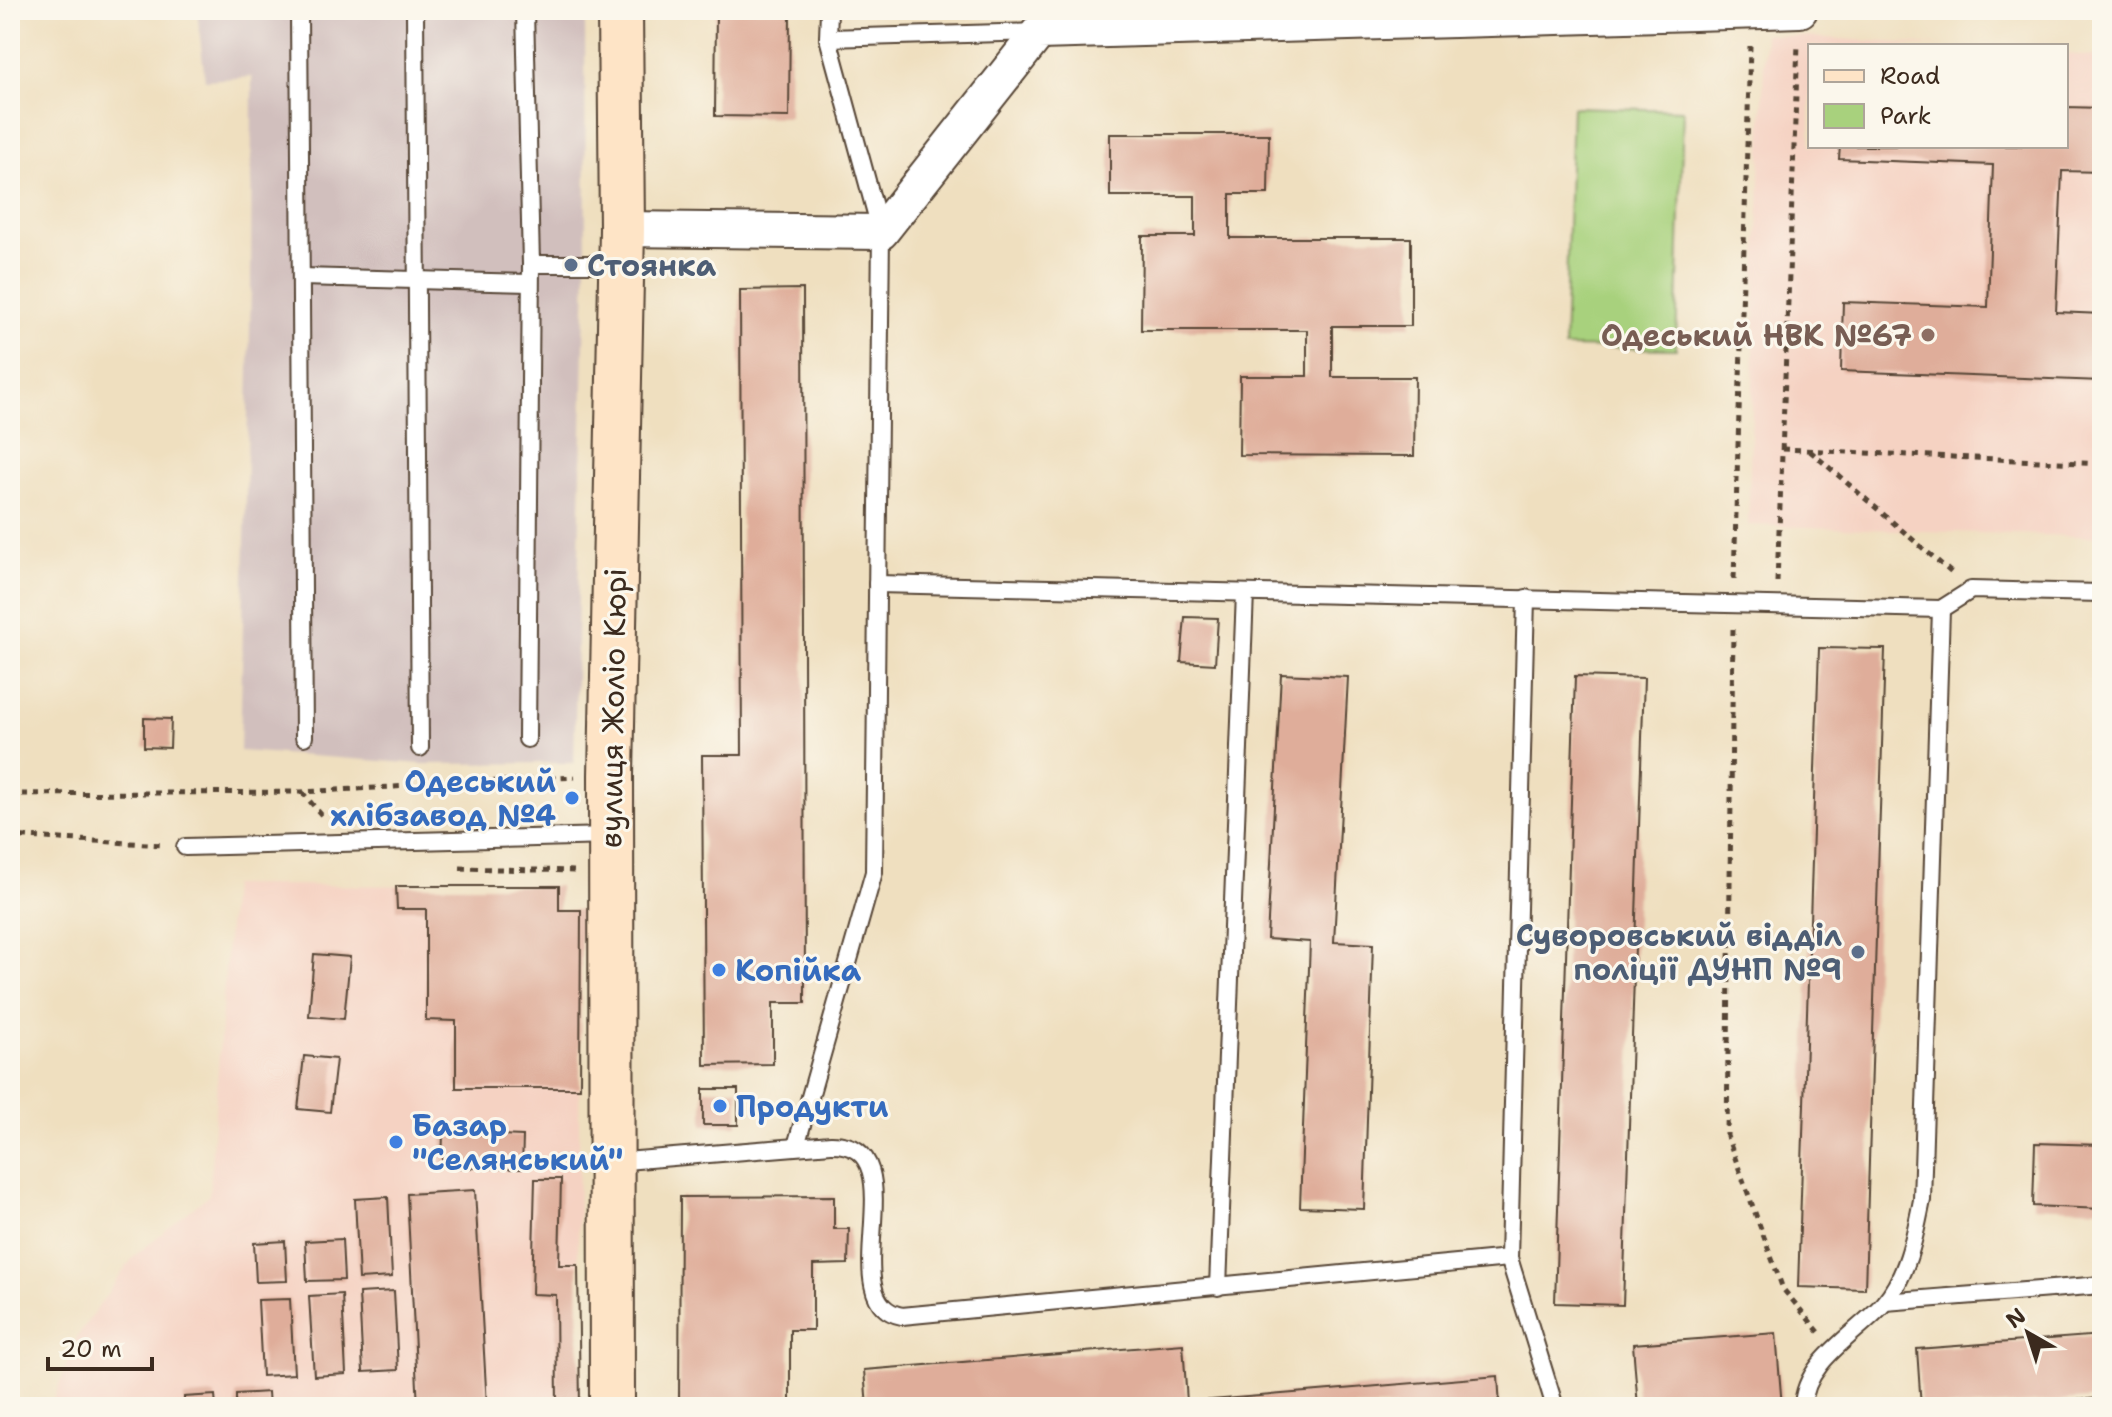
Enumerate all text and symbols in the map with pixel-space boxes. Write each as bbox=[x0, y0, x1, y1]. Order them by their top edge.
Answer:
legend bbox=[1808, 44, 2068, 148]
text: Road bbox=[1880, 60, 1940, 92]
text: Park bbox=[1880, 100, 1932, 132]
place label: Стоянка bbox=[587, 245, 717, 286]
marker: Стоянка bbox=[562, 256, 580, 274]
place label: Одеський НВК №67 bbox=[1601, 315, 1912, 356]
marker: Одеський НВК №67 bbox=[1919, 326, 1937, 344]
street label: вулиця Жоліо Кюрі bbox=[590, 568, 636, 848]
place label: Одеський хлібзавод №4 bbox=[330, 761, 556, 836]
marker: Одеський хлібзавод №4 bbox=[563, 789, 581, 807]
place label: Суворовський відділ поліції ДУНП №9 bbox=[1516, 915, 1842, 990]
marker: Суворовський відділ поліції ДУНП №9 bbox=[1849, 943, 1867, 961]
place label: Копійка bbox=[735, 950, 862, 991]
marker: Копійка bbox=[710, 961, 728, 979]
place label: Продукти bbox=[736, 1086, 889, 1127]
marker: Продукти bbox=[711, 1097, 729, 1115]
place label: Базар "Селянський" bbox=[412, 1105, 623, 1180]
marker: Базар "Селянський" bbox=[387, 1133, 405, 1151]
north arrow bbox=[1988, 1293, 2068, 1373]
text: N bbox=[2000, 1301, 2032, 1335]
scale bar bbox=[48, 1321, 152, 1371]
text: 20 m bbox=[60, 1333, 122, 1365]

